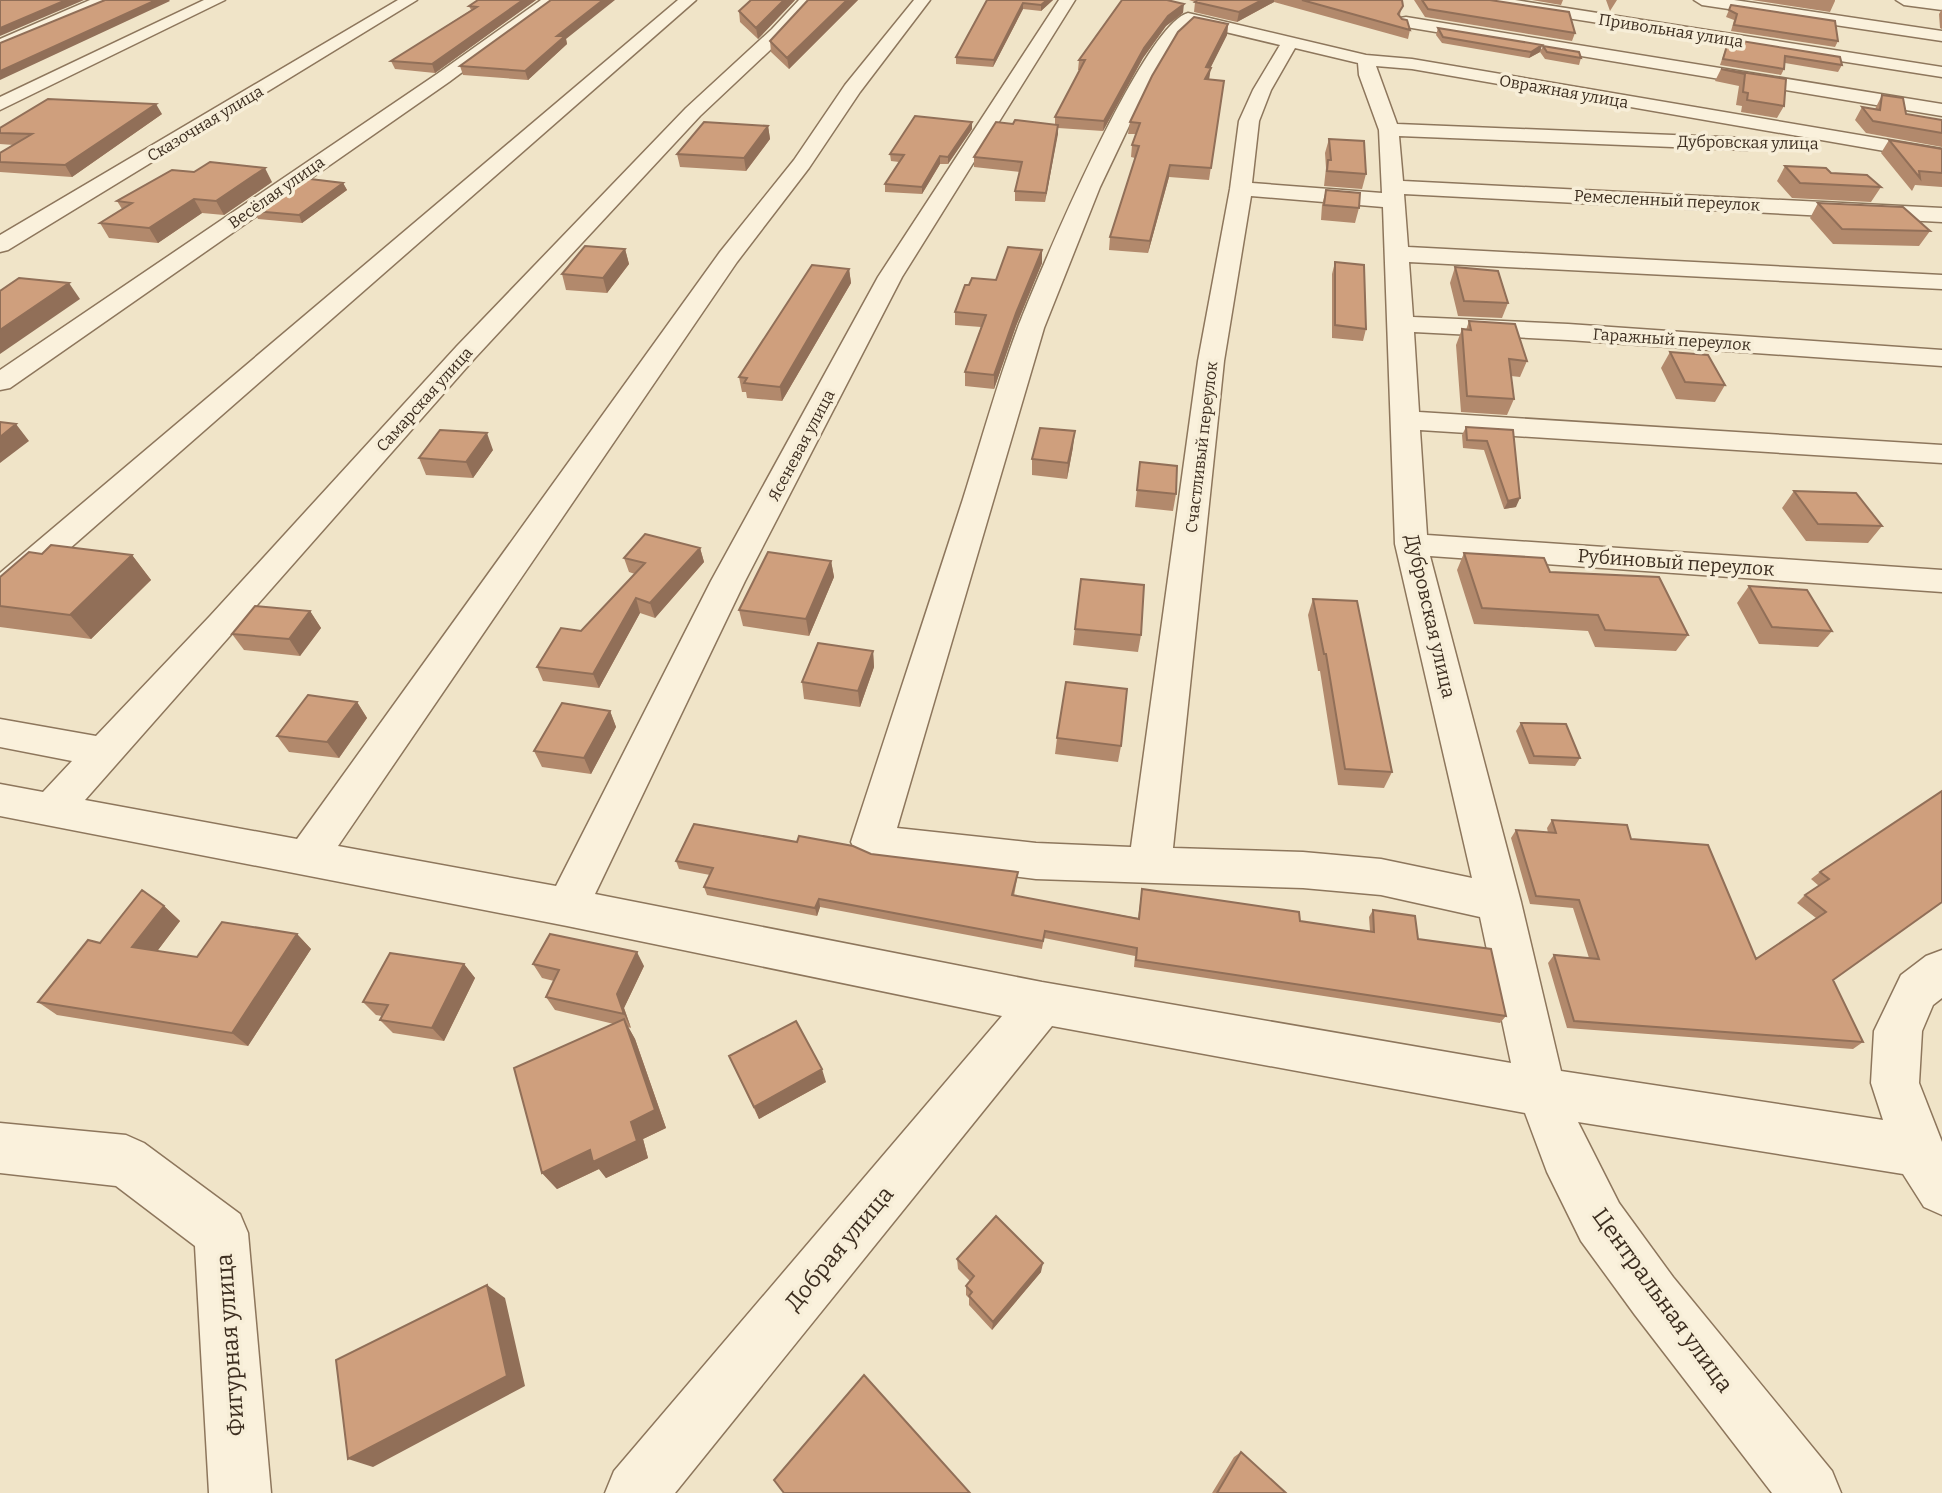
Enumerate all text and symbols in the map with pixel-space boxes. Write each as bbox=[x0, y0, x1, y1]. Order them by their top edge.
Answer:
street label: Привольная улица bbox=[1597, 10, 1745, 51]
street label: Овражная улица bbox=[1498, 71, 1630, 112]
street label: Сказочная улица bbox=[144, 81, 267, 166]
street label: Дубровская улица bbox=[1677, 132, 1819, 153]
street label: Весёлая улица bbox=[225, 152, 328, 233]
street label: Ремесленный переулок bbox=[1574, 186, 1761, 215]
street label: Гаражный переулок bbox=[1592, 324, 1752, 355]
street label: Самарская улица bbox=[372, 343, 476, 455]
street label: Счастливый переулок bbox=[1182, 360, 1222, 534]
street label: Ясеневая улица bbox=[764, 386, 839, 504]
street label: Дубровская улица bbox=[1400, 532, 1461, 701]
street label: Рубиновый переулок bbox=[1577, 544, 1776, 581]
street label: Добрая улица bbox=[779, 1180, 899, 1316]
street label: Центральная улица bbox=[1587, 1202, 1740, 1398]
street label: Фигурная улица bbox=[210, 1252, 250, 1437]

